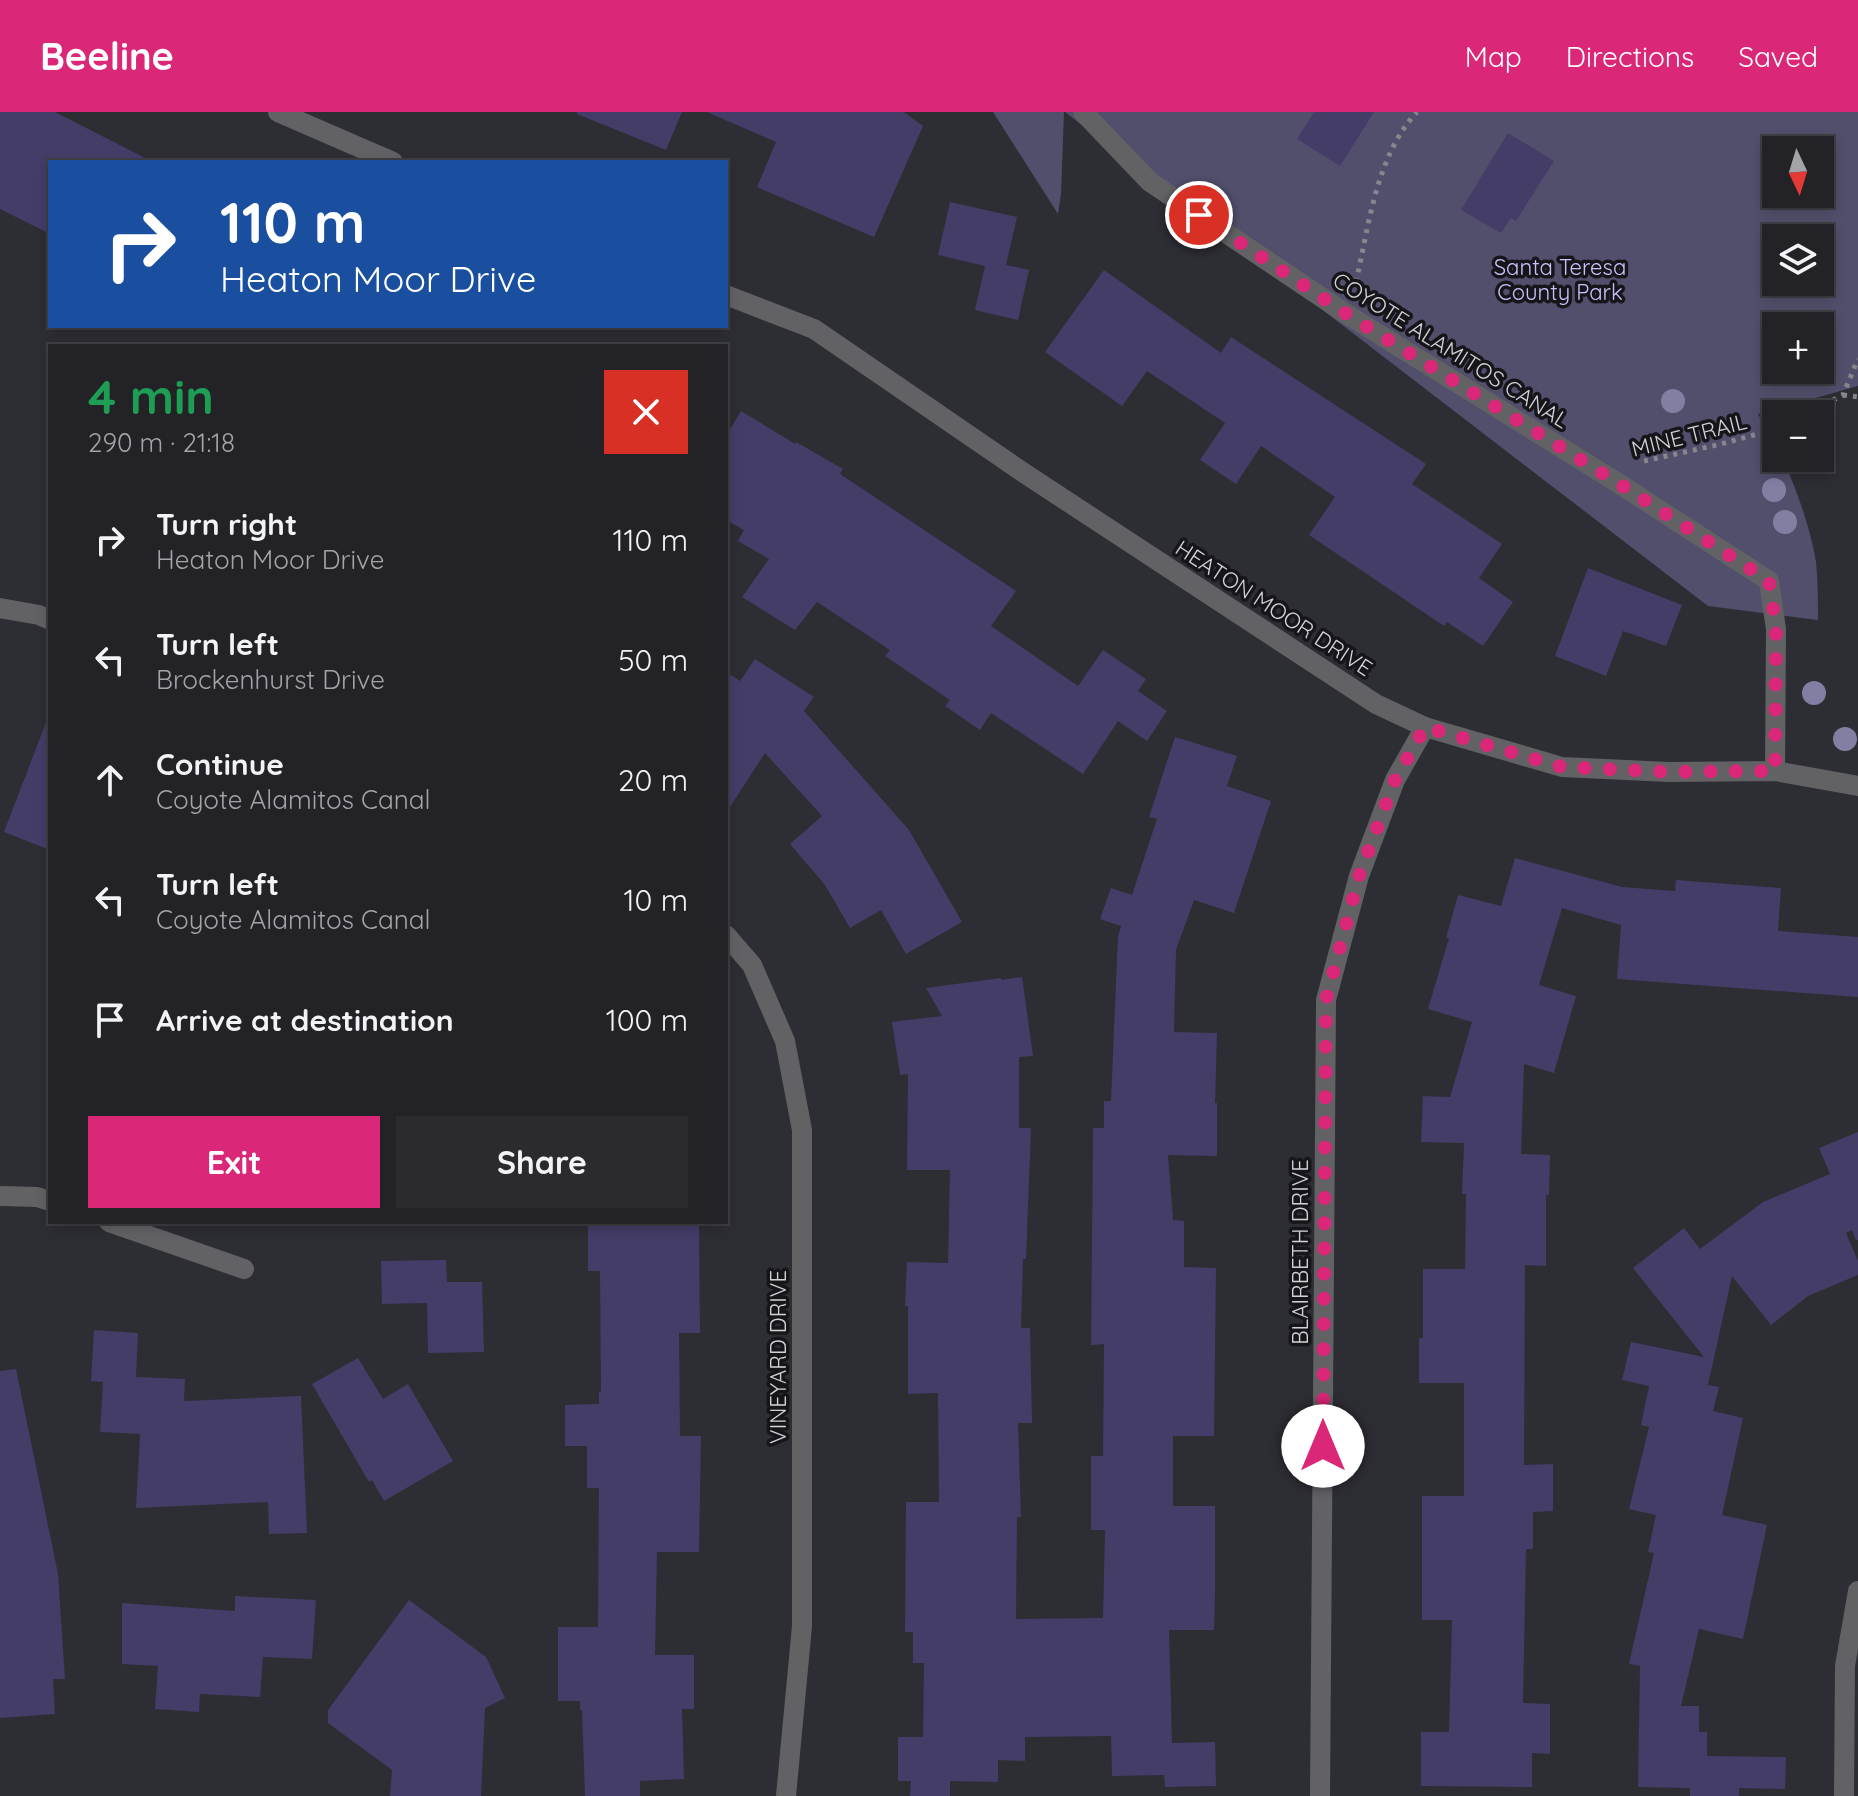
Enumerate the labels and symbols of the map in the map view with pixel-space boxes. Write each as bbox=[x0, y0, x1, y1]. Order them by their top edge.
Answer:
north arrow bbox=[1762, 136, 1834, 208]
pin bbox=[1165, 181, 1233, 249]
park label: Santa Teresa County Park bbox=[1494, 253, 1626, 306]
street label: COYOTE ALAMITOS CANAL bbox=[1328, 266, 1574, 434]
street label: MINE TRAIL bbox=[1629, 407, 1750, 463]
street label: HEATON MOOR DRIVE bbox=[1170, 534, 1378, 682]
street label: BLAIRBETH DRIVE bbox=[1286, 1159, 1314, 1345]
street label: VINEYARD DRIVE bbox=[764, 1270, 792, 1444]
position arrow bbox=[1281, 1404, 1365, 1488]

